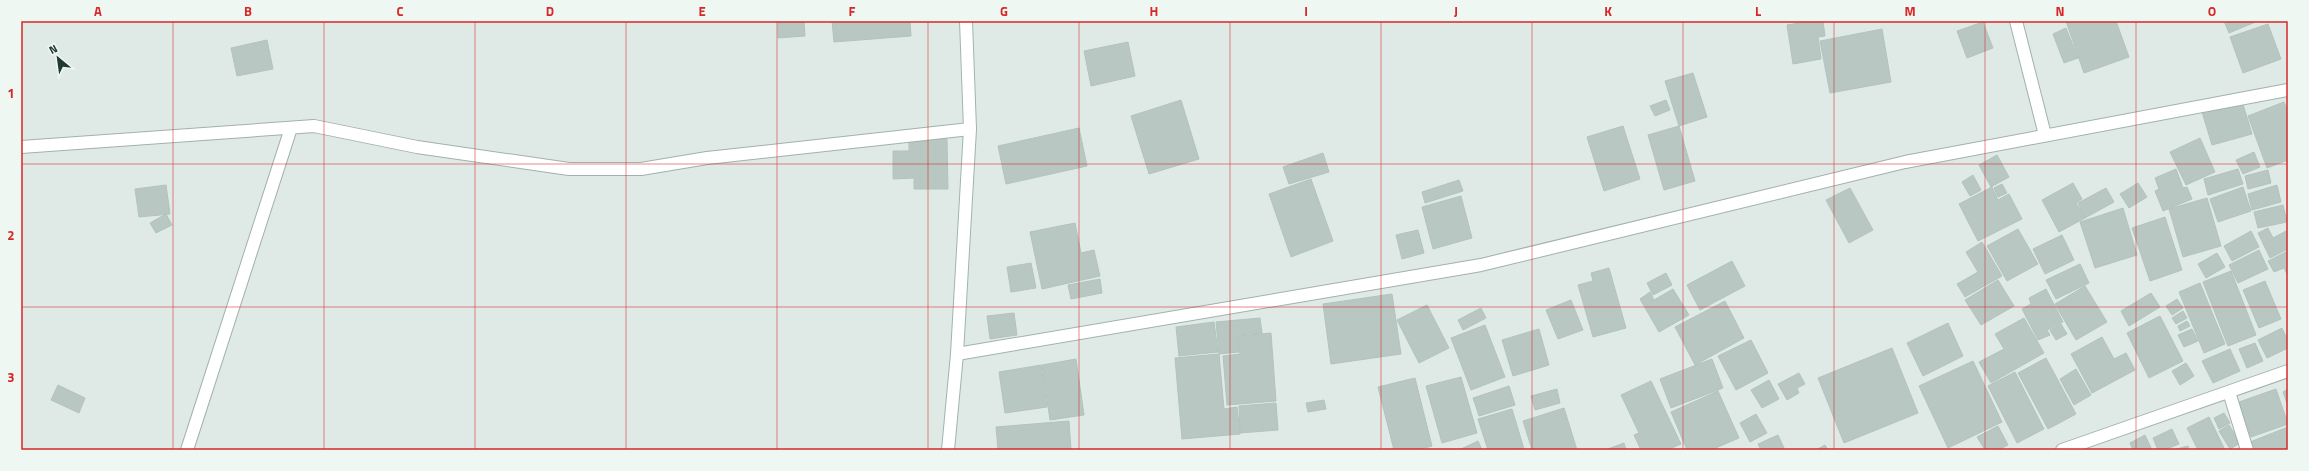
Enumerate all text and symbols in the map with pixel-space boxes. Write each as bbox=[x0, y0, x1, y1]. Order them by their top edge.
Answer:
text: A bbox=[94, 1, 102, 21]
text: B bbox=[244, 1, 252, 21]
text: C bbox=[396, 1, 404, 21]
text: D bbox=[546, 1, 554, 21]
text: E bbox=[698, 1, 706, 21]
text: F bbox=[849, 1, 856, 21]
text: G bbox=[1000, 1, 1008, 21]
text: H bbox=[1150, 1, 1158, 21]
text: I bbox=[1304, 1, 1308, 21]
text: J bbox=[1454, 1, 1458, 21]
text: K bbox=[1604, 1, 1612, 21]
text: L bbox=[1755, 1, 1761, 21]
text: M bbox=[1904, 1, 1916, 21]
text: N bbox=[2055, 1, 2065, 21]
text: O bbox=[2208, 1, 2216, 21]
north arrow bbox=[38, 38, 78, 78]
text: N bbox=[46, 40, 60, 58]
text: 1 bbox=[7, 83, 15, 103]
text: 2 bbox=[7, 225, 15, 245]
text: 3 bbox=[7, 367, 15, 387]

